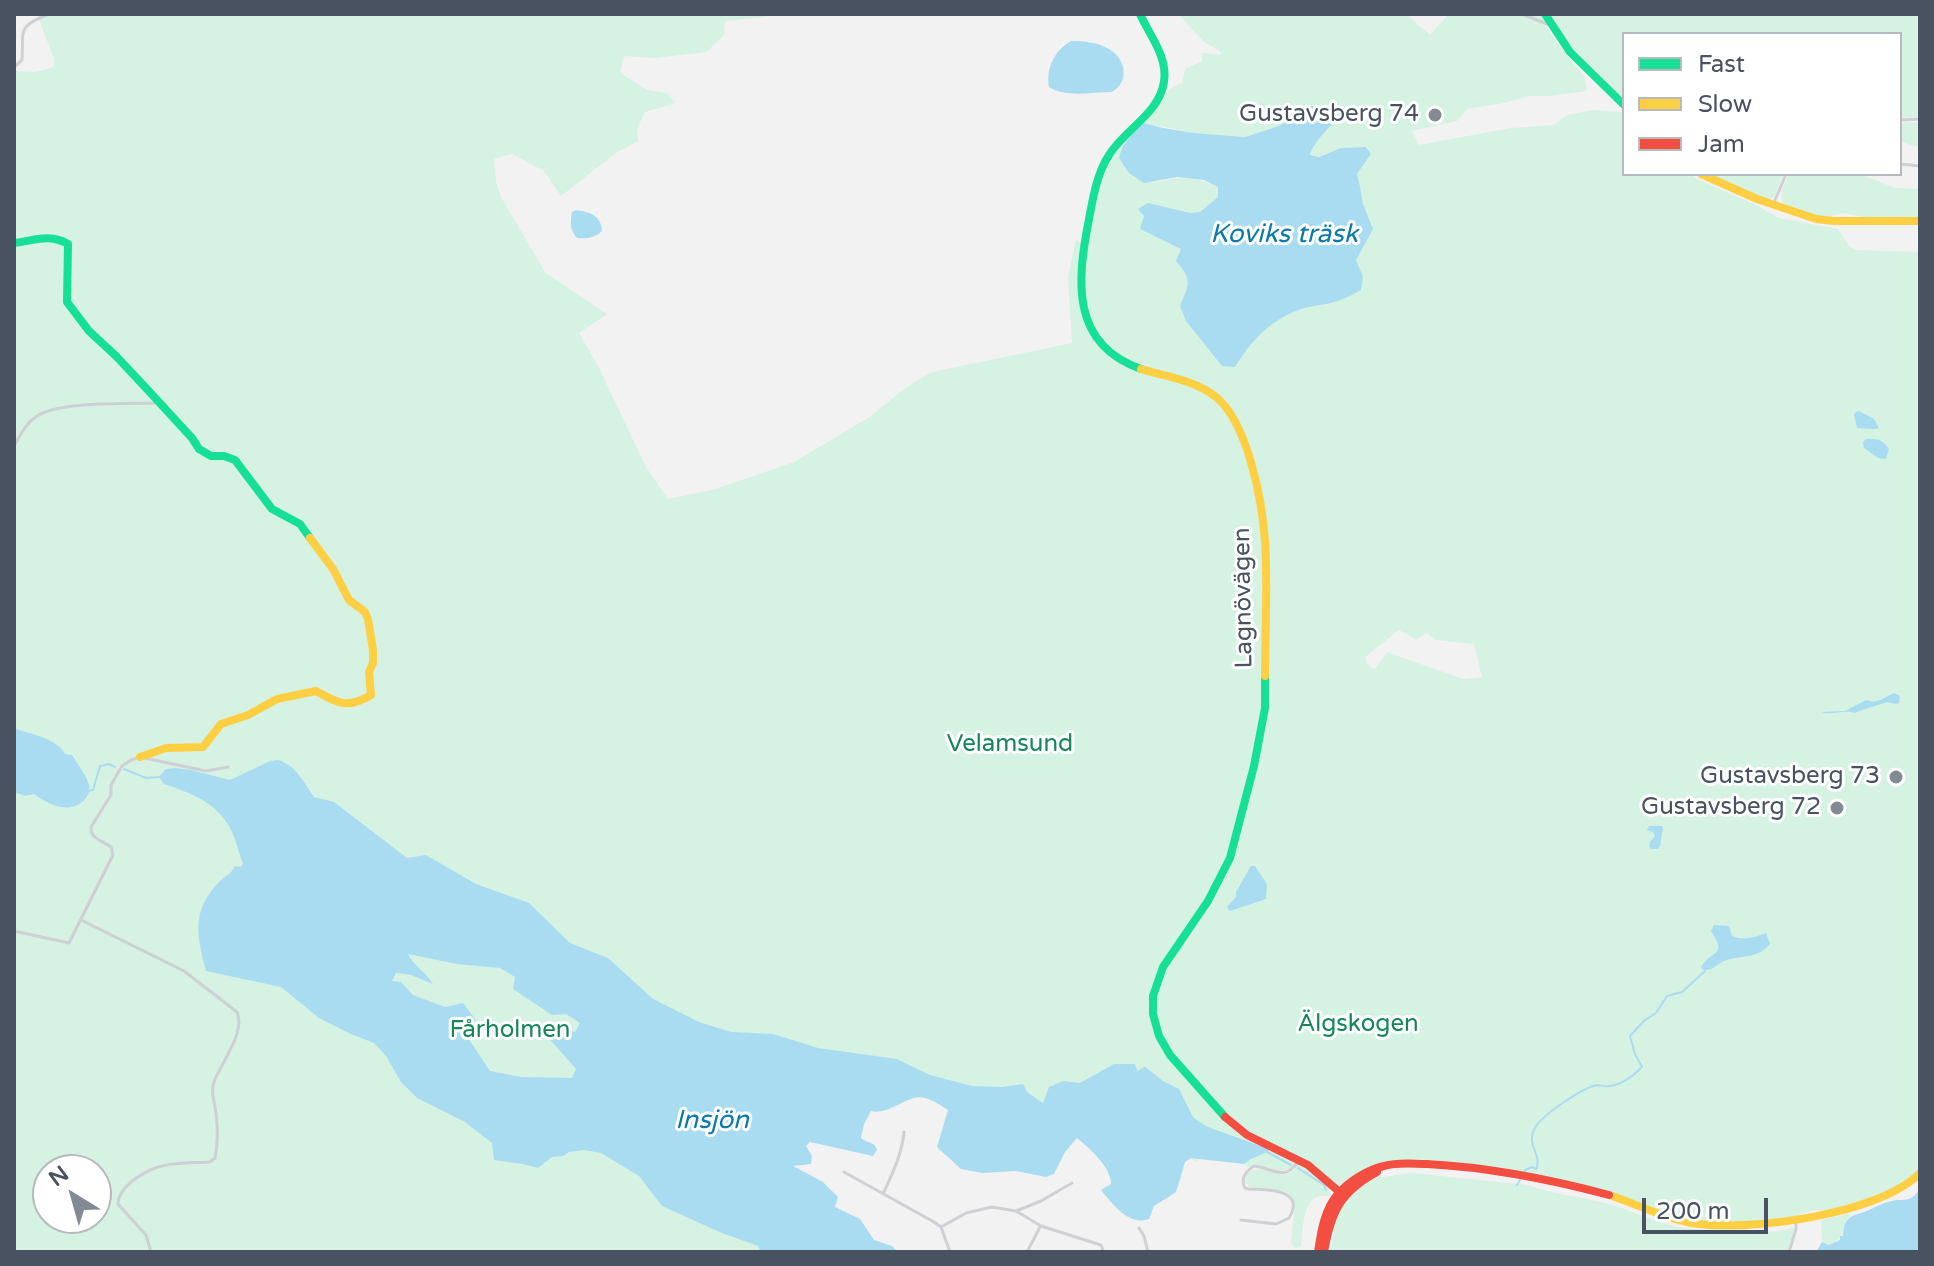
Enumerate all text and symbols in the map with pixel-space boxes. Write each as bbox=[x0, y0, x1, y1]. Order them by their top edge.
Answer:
legend bbox=[1622, 32, 1902, 176]
text: Fast bbox=[1698, 50, 1745, 79]
text: Slow bbox=[1698, 90, 1752, 119]
place label: Gustavsberg 74 bbox=[1239, 101, 1419, 129]
marker: Gustavsberg 74 bbox=[1426, 106, 1444, 124]
text: Jam bbox=[1698, 130, 1745, 159]
water label: Koviks träsk bbox=[1210, 219, 1358, 251]
street label: Lagnövägen bbox=[1228, 527, 1260, 669]
park label: Velamsund bbox=[947, 731, 1073, 759]
place label: Gustavsberg 73 bbox=[1700, 763, 1880, 791]
marker: Gustavsberg 73 bbox=[1887, 768, 1905, 786]
place label: Gustavsberg 72 bbox=[1641, 794, 1821, 822]
marker: Gustavsberg 72 bbox=[1828, 799, 1846, 817]
park label: Älgskogen bbox=[1297, 1011, 1419, 1039]
park label: Fårholmen bbox=[450, 1017, 570, 1045]
water label: Insjön bbox=[675, 1105, 749, 1137]
north arrow bbox=[32, 1154, 112, 1234]
text: N bbox=[44, 1161, 74, 1192]
scale bar bbox=[1646, 1182, 1772, 1232]
text: 200 m bbox=[1656, 1197, 1730, 1226]

